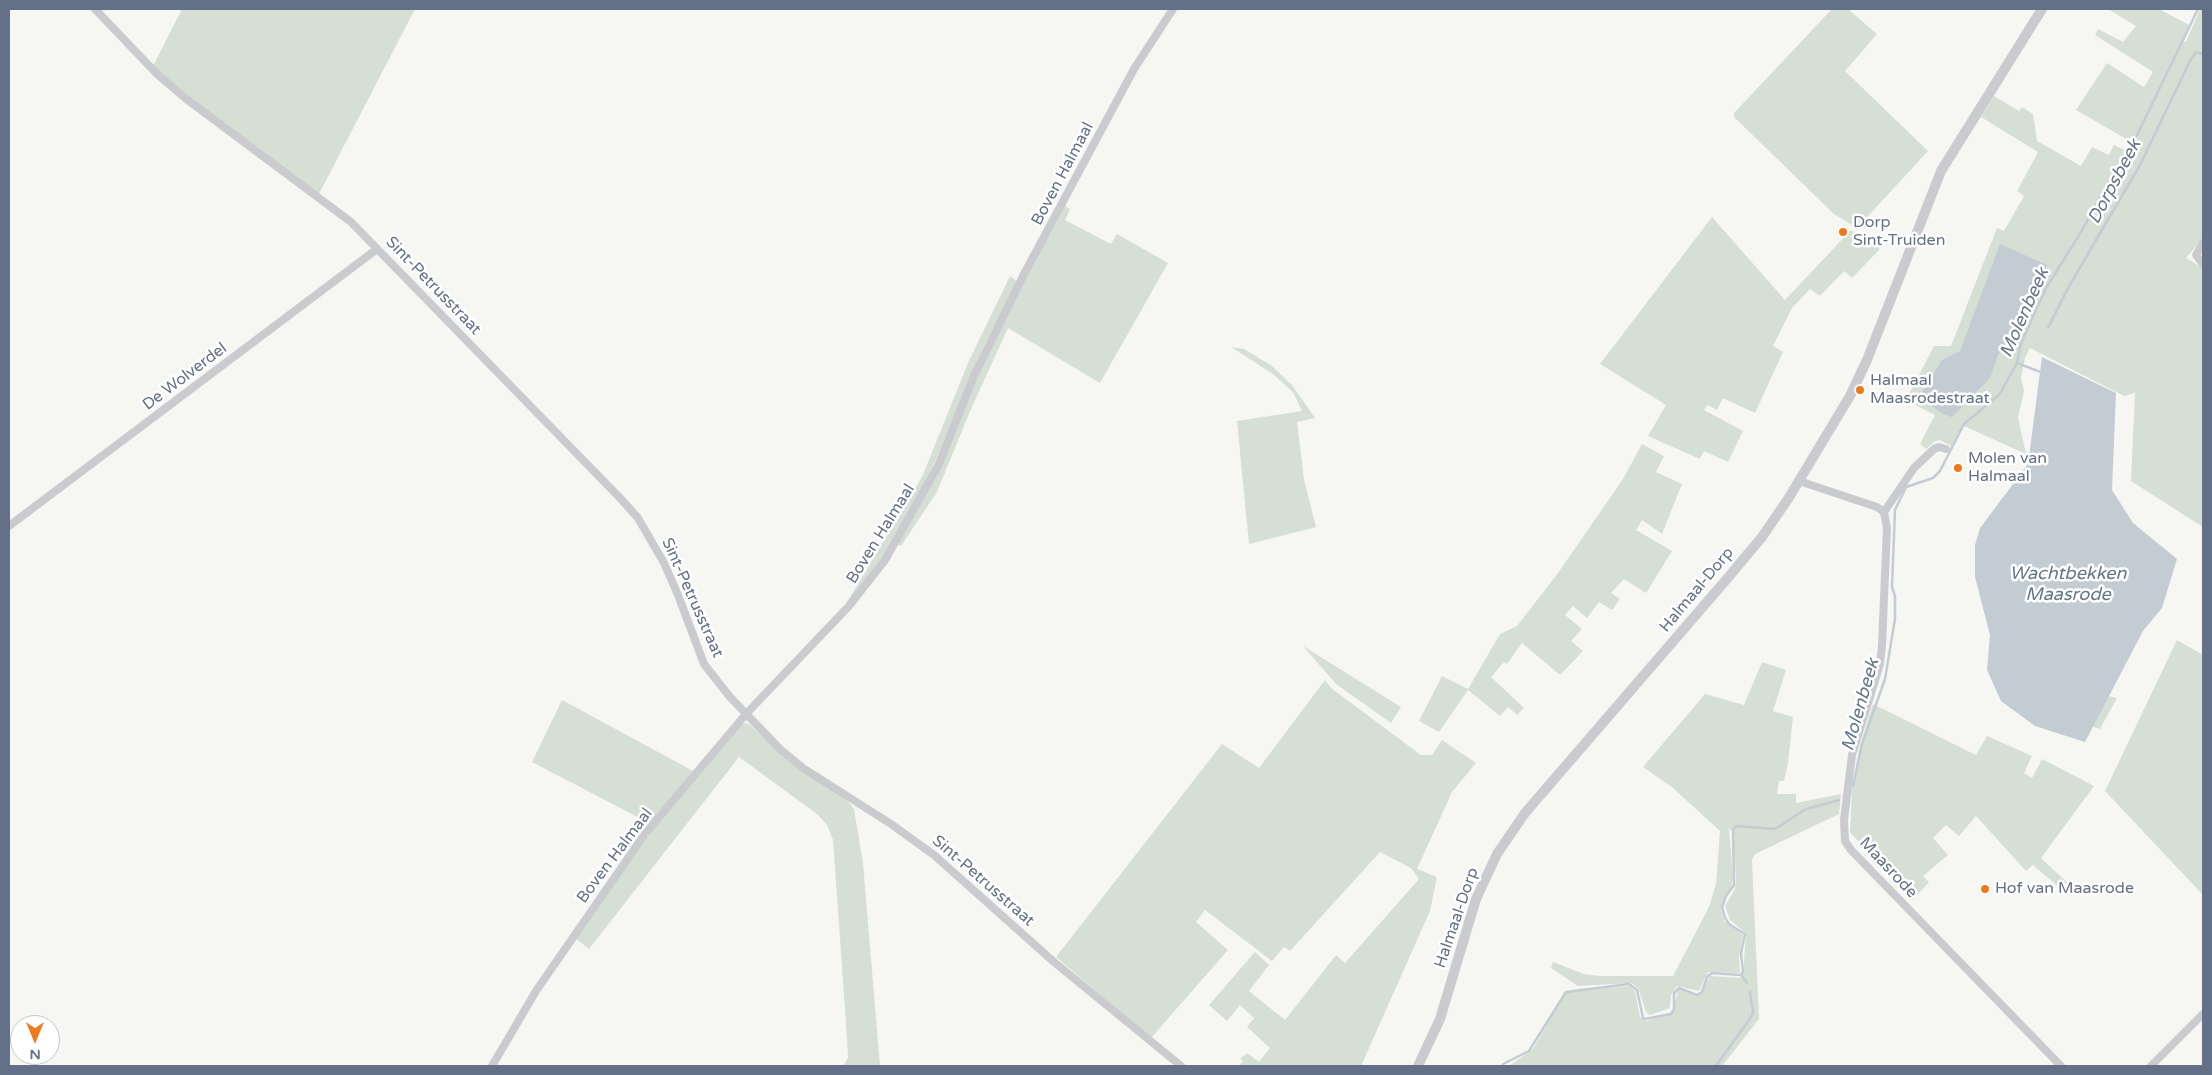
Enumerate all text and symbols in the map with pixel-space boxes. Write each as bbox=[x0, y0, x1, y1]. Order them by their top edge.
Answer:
street label: Boven Halmaal bbox=[1028, 119, 1098, 229]
water label: Dorpsbeek bbox=[2084, 136, 2146, 228]
place label: Dorp Sint-Truiden bbox=[1853, 213, 1945, 251]
marker: Dorp Sint-Truiden bbox=[1837, 226, 1849, 238]
street label: Sint-Petrusstraat bbox=[381, 233, 485, 339]
water label: Molenbeek bbox=[1996, 265, 2054, 361]
street label: De Wolverdel bbox=[139, 339, 231, 415]
place label: Halmaal Maasrodestraat bbox=[1870, 371, 1990, 409]
marker: Halmaal Maasrodestraat bbox=[1854, 384, 1866, 396]
place label: Molen van Halmaal bbox=[1968, 449, 2047, 487]
marker: Molen van Halmaal bbox=[1952, 462, 1964, 474]
street label: Boven Halmaal bbox=[843, 481, 919, 587]
street label: Sint-Petrusstraat bbox=[657, 535, 727, 661]
street label: Halmaal-Dorp bbox=[1656, 544, 1738, 636]
water label: Wachtbekken Maasrode bbox=[2010, 563, 2126, 606]
water label: Molenbeek bbox=[1837, 656, 1885, 754]
street label: Boven Halmaal bbox=[573, 805, 657, 907]
street label: Sint-Petrusstraat bbox=[928, 831, 1038, 931]
street label: Maasrode bbox=[1855, 834, 1921, 902]
street label: Halmaal-Dorp bbox=[1431, 865, 1483, 971]
place label: Hof van Maasrode bbox=[1995, 879, 2134, 899]
marker: Hof van Maasrode bbox=[1979, 883, 1991, 895]
north arrow bbox=[10, 1015, 60, 1065]
text: N bbox=[29, 1046, 41, 1063]

